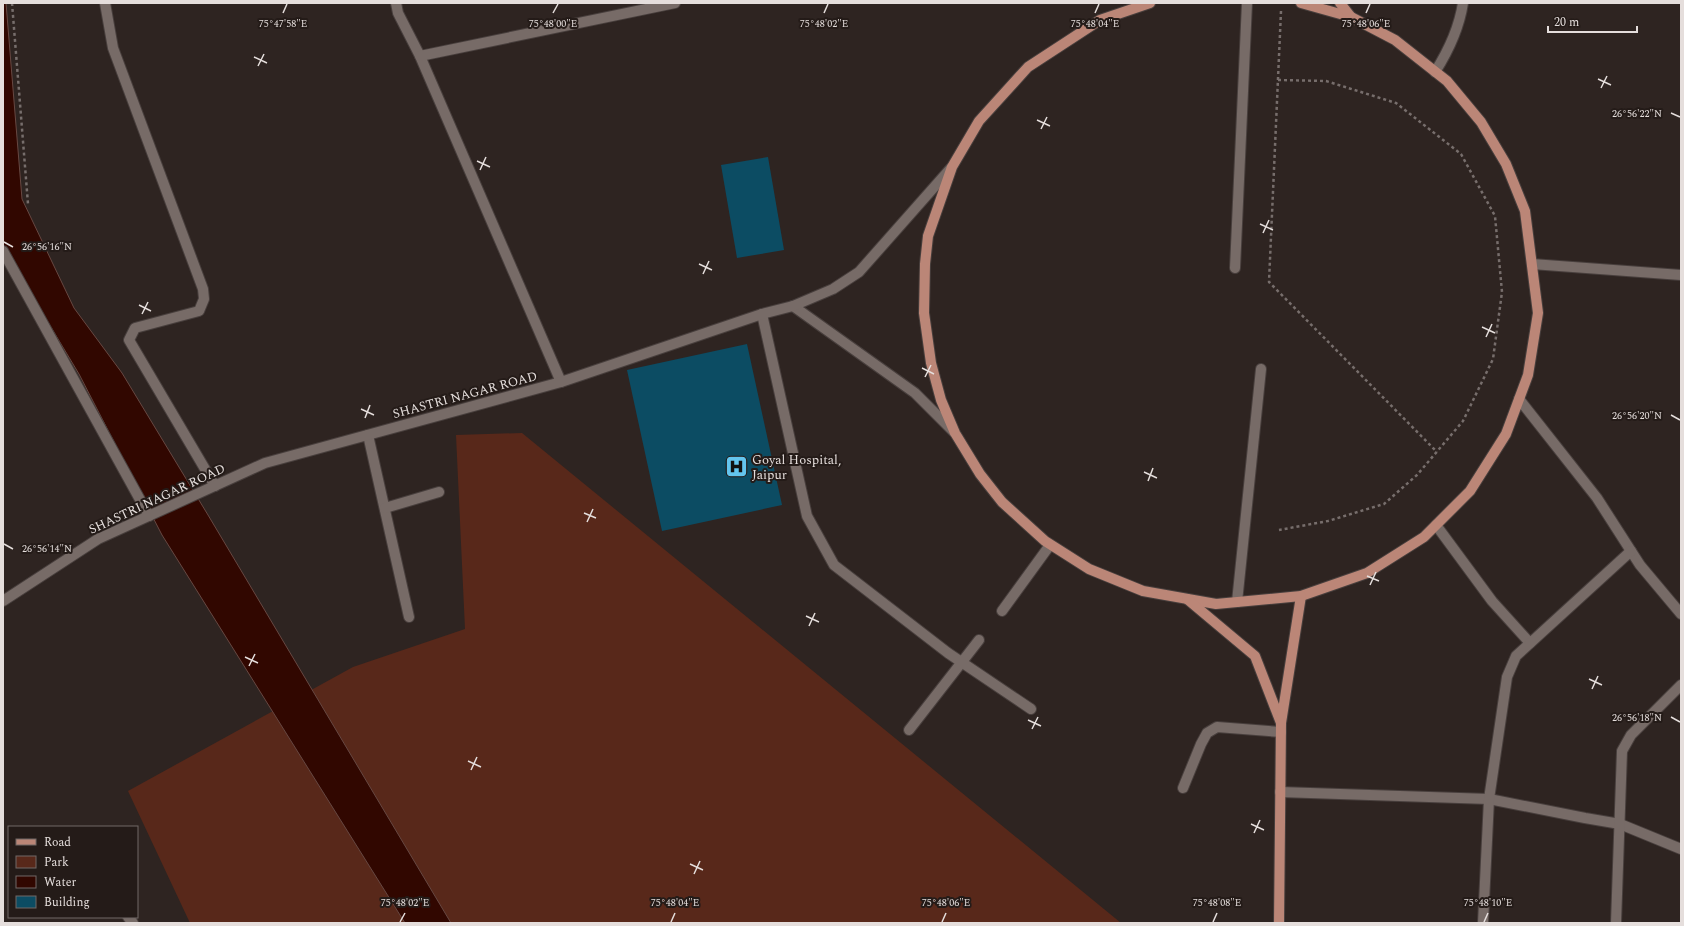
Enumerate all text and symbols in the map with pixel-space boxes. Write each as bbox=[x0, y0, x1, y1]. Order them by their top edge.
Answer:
scale bar bbox=[1548, 8, 1637, 34]
text: 20 m bbox=[1554, 13, 1579, 32]
text: 75°47'58"E bbox=[259, 16, 307, 32]
text: 75°48'00"E bbox=[529, 16, 577, 32]
text: 75°48'02"E bbox=[800, 16, 848, 32]
text: 75°48'04"E bbox=[1071, 16, 1119, 32]
text: 75°48'06"E bbox=[1342, 16, 1390, 32]
text: 26°56'22"N bbox=[1612, 106, 1662, 122]
text: 26°56'16"N bbox=[22, 239, 72, 255]
street label: SHASTRI NAGAR ROAD bbox=[390, 366, 540, 424]
text: 26°56'20"N bbox=[1612, 408, 1662, 424]
place label: Goyal Hospital, Jaipur bbox=[752, 450, 841, 485]
hospital icon: Goyal Hospital, Jaipur bbox=[724, 454, 750, 480]
street label: SHASTRI NAGAR ROAD bbox=[85, 458, 229, 540]
text: 26°56'14"N bbox=[22, 541, 72, 557]
text: 26°56'18"N bbox=[1612, 710, 1662, 726]
legend bbox=[8, 826, 138, 918]
text: Road bbox=[44, 833, 71, 852]
text: Park bbox=[44, 853, 69, 872]
text: Water bbox=[44, 873, 76, 892]
text: Building bbox=[44, 893, 90, 912]
text: 75°48'02"E bbox=[381, 895, 429, 911]
text: 75°48'04"E bbox=[651, 895, 699, 911]
text: 75°48'06"E bbox=[922, 895, 970, 911]
text: 75°48'08"E bbox=[1193, 895, 1241, 911]
text: 75°48'10"E bbox=[1464, 895, 1512, 911]

